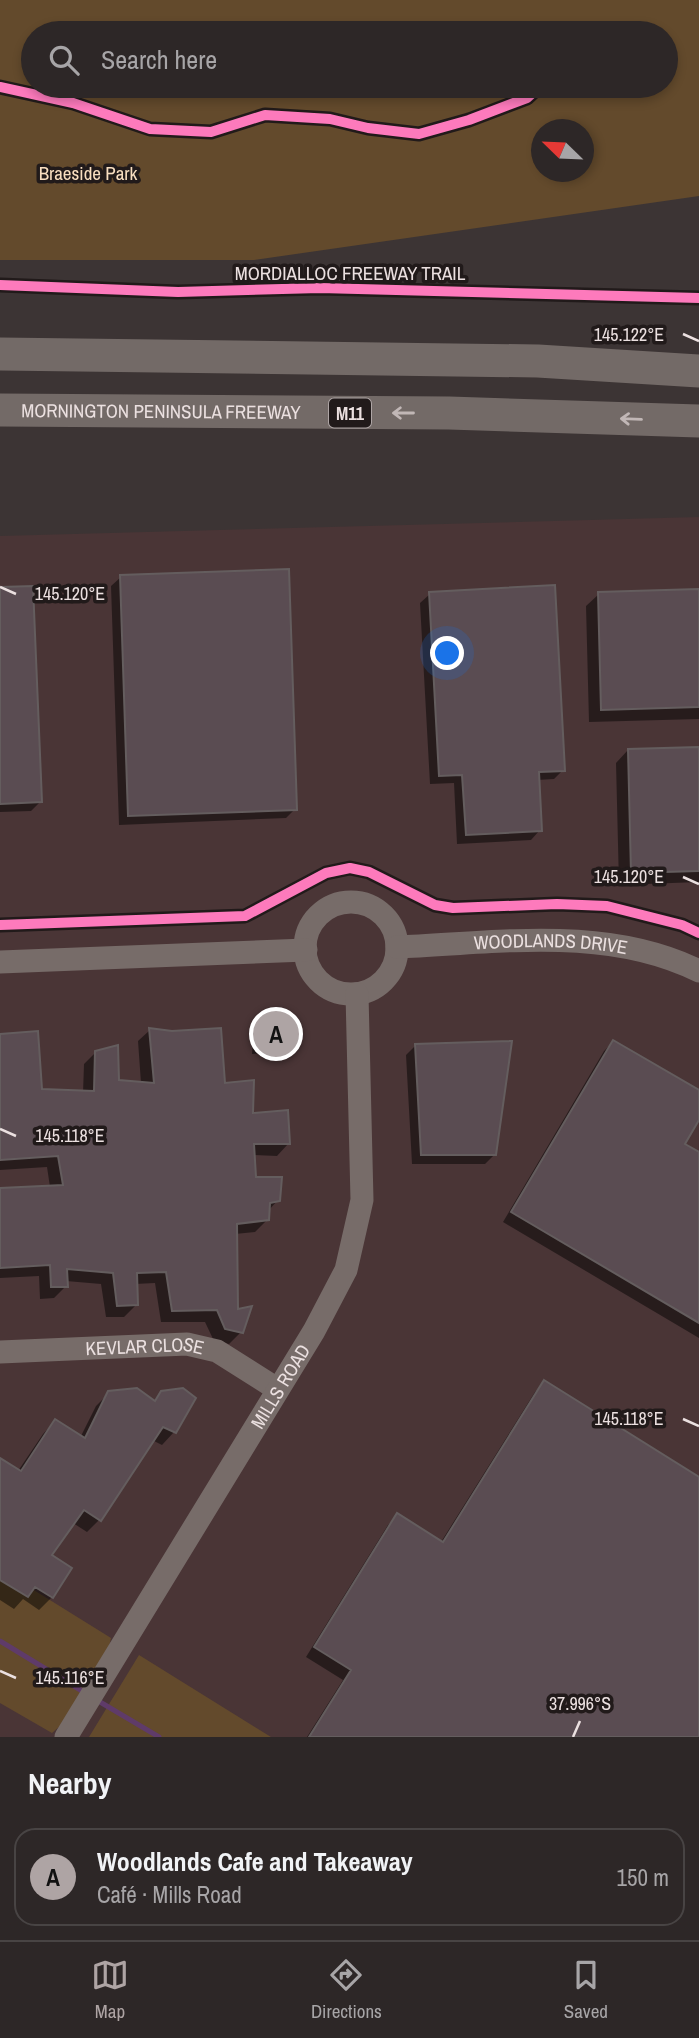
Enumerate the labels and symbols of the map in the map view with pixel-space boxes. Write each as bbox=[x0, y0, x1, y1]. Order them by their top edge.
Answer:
north arrow bbox=[531, 119, 594, 182]
park label: Braeside Park bbox=[39, 160, 138, 186]
street label: MORDIALLOC FREEWAY TRAIL bbox=[235, 260, 466, 286]
text: 145.122°E bbox=[594, 322, 664, 347]
street label: MORNINGTON PENINSULA FREEWAY bbox=[21, 397, 301, 425]
road number: M11 bbox=[329, 398, 371, 428]
one-way arrow bbox=[392, 406, 415, 420]
one-way arrow bbox=[620, 412, 643, 425]
text: 145.120°E bbox=[35, 581, 105, 606]
your location bbox=[430, 636, 464, 670]
text: 145.120°E bbox=[594, 864, 664, 889]
street label: WOODLANDS DRIVE bbox=[473, 927, 630, 960]
pin: A bbox=[253, 1008, 299, 1060]
text: 145.118°E bbox=[35, 1123, 105, 1148]
street label: KEVLAR CLOSE bbox=[85, 1331, 207, 1361]
street label: MILLS ROAD bbox=[245, 1339, 316, 1433]
text: 145.118°E bbox=[594, 1406, 664, 1431]
text: 145.116°E bbox=[35, 1665, 105, 1690]
text: 37.996°S bbox=[549, 1691, 611, 1716]

